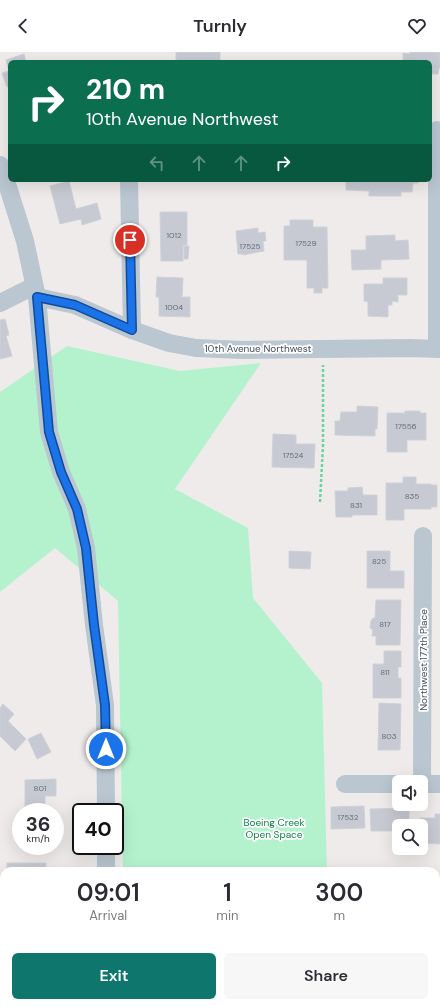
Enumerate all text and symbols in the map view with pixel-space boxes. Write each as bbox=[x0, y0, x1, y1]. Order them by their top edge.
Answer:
text: Turnly bbox=[193, 14, 247, 38]
icon: back bbox=[12, 15, 34, 37]
icon: heart bbox=[406, 15, 428, 37]
text: 210 m bbox=[86, 71, 165, 108]
icon: right bbox=[20, 76, 72, 128]
text: 10th Avenue Northwest bbox=[86, 107, 279, 131]
icon: left bbox=[146, 152, 168, 174]
icon: ahead bbox=[188, 152, 210, 174]
icon: ahead bbox=[230, 152, 252, 174]
icon: right bbox=[272, 152, 294, 174]
pin bbox=[113, 223, 147, 257]
icon: arrive bbox=[119, 229, 141, 251]
house number: 1012 bbox=[166, 230, 182, 240]
house number: 17529 bbox=[296, 238, 316, 248]
house number: 17525 bbox=[240, 241, 260, 251]
house number: 1004 bbox=[165, 302, 183, 312]
street label: 10th Avenue Northwest bbox=[205, 342, 312, 355]
house number: 17556 bbox=[395, 421, 417, 431]
house number: 17524 bbox=[283, 450, 303, 460]
house number: 835 bbox=[405, 491, 419, 501]
house number: 831 bbox=[350, 500, 362, 510]
house number: 825 bbox=[372, 556, 386, 566]
street label: Northwest 177th Place bbox=[417, 609, 430, 711]
house number: 817 bbox=[379, 619, 391, 629]
house number: 811 bbox=[380, 667, 390, 677]
position arrow bbox=[85, 728, 127, 770]
house number: 803 bbox=[381, 731, 397, 741]
map controls bbox=[392, 775, 428, 855]
button: sound bbox=[392, 775, 428, 811]
house number: 801 bbox=[34, 783, 46, 793]
speed limit sign: 40 bbox=[72, 803, 124, 855]
text: 36 bbox=[26, 811, 50, 837]
house number: 17532 bbox=[338, 812, 359, 822]
park label: Boeing Creek Open Space bbox=[243, 816, 305, 841]
button: search bbox=[392, 819, 428, 855]
text: km/h bbox=[26, 832, 50, 845]
text: 09:01 bbox=[77, 877, 140, 908]
text: 1 bbox=[223, 877, 232, 908]
text: 300 bbox=[315, 877, 363, 908]
text: Arrival bbox=[89, 907, 127, 924]
text: min bbox=[216, 907, 239, 924]
text: m bbox=[333, 907, 345, 924]
button: Exit bbox=[12, 953, 216, 999]
button: Share bbox=[224, 953, 428, 999]

